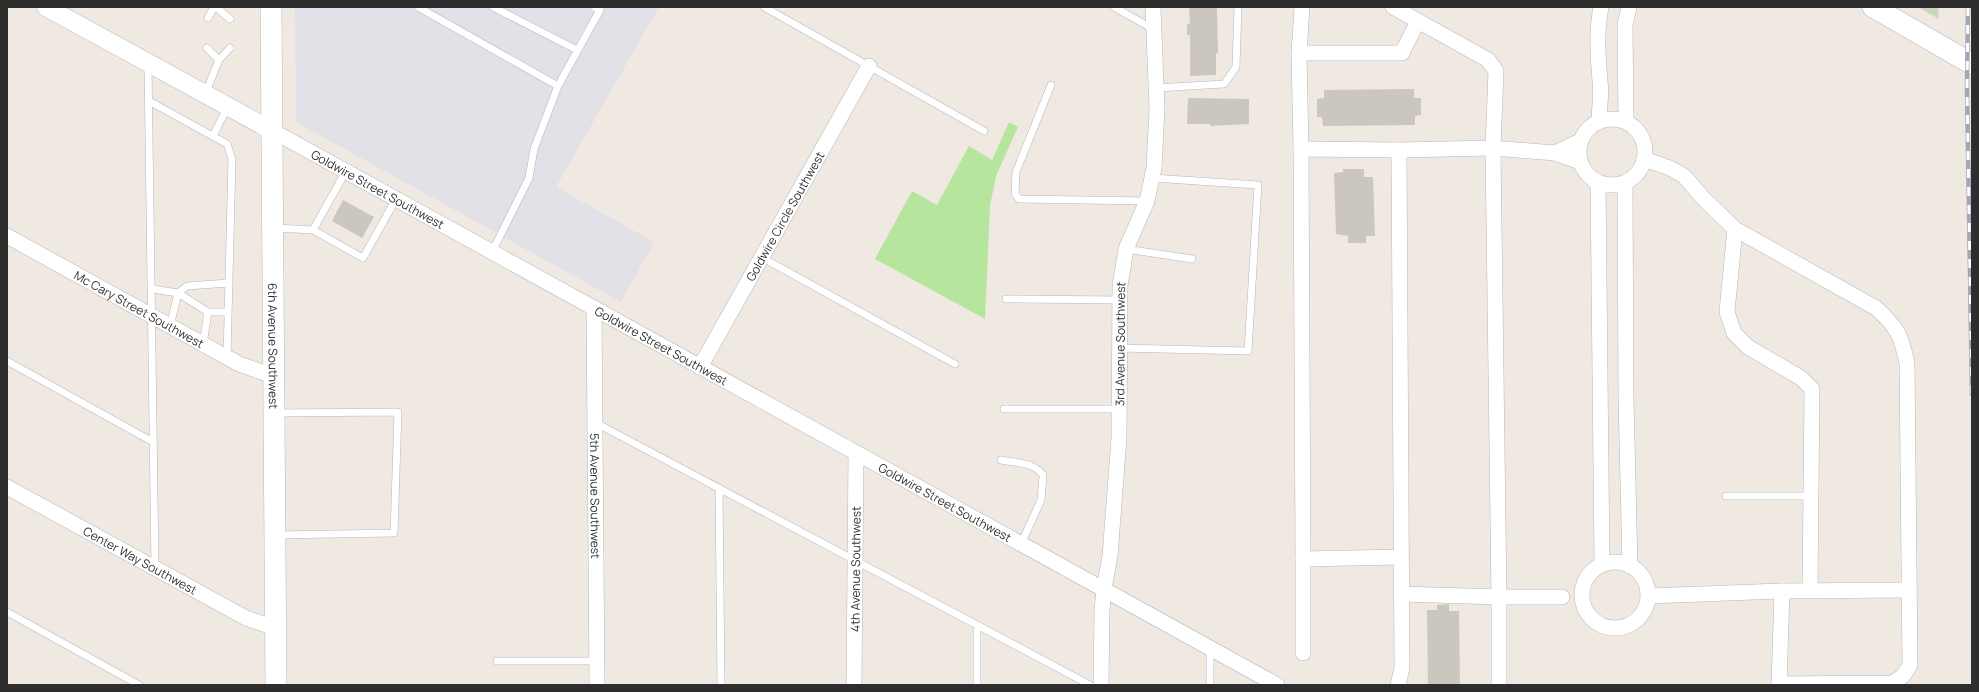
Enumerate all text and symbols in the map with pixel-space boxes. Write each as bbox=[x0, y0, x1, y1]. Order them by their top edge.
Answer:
street label: Goldwire Street Southwest bbox=[308, 145, 448, 233]
street label: Goldwire Circle Southwest bbox=[741, 148, 828, 284]
street label: Mc Cary Street Southwest bbox=[71, 266, 207, 352]
street label: 3rd Avenue Southwest bbox=[1111, 280, 1129, 406]
street label: 6th Avenue Southwest bbox=[265, 283, 282, 409]
street label: Goldwire Street Southwest bbox=[592, 302, 731, 389]
street label: 5th Avenue Southwest bbox=[586, 433, 604, 559]
street label: Goldwire Street Southwest bbox=[876, 458, 1015, 546]
street label: 4th Avenue Southwest bbox=[846, 506, 864, 632]
street label: Center Way Southwest bbox=[80, 522, 200, 598]

